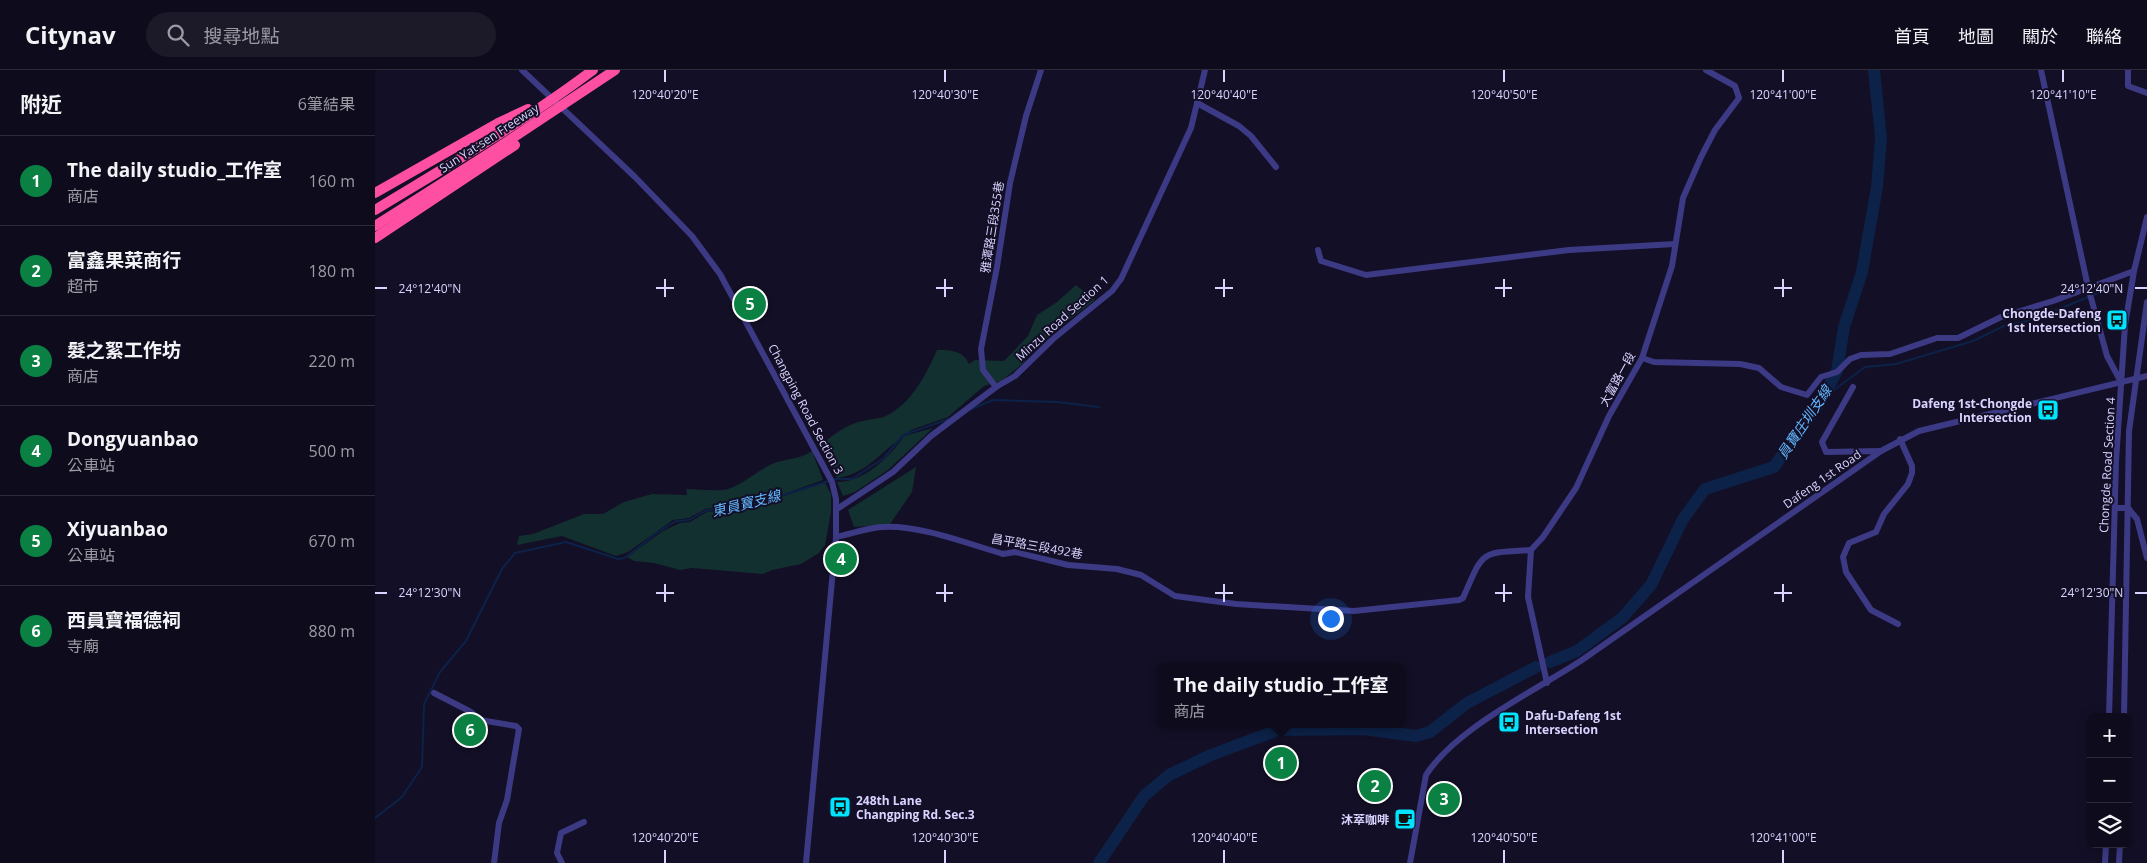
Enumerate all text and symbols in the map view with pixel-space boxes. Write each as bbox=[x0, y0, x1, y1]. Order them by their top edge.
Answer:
search box bbox=[146, 12, 496, 57]
text: Citynav bbox=[25, 18, 116, 51]
icon: search bbox=[164, 21, 192, 49]
text: 搜尋地點 bbox=[204, 23, 280, 49]
text: 首頁 bbox=[1894, 24, 1930, 48]
text: 地圖 bbox=[1958, 24, 1994, 48]
text: 關於 bbox=[2022, 24, 2058, 48]
text: 聯絡 bbox=[2086, 24, 2122, 48]
text: 120°40'20"E bbox=[631, 86, 699, 103]
text: 120°40'30"E bbox=[911, 86, 979, 103]
text: 120°40'40"E bbox=[1190, 86, 1258, 103]
text: 120°40'50"E bbox=[1470, 86, 1538, 103]
text: 120°41'00"E bbox=[1749, 86, 1817, 103]
text: 120°41'10"E bbox=[2029, 86, 2097, 103]
text: 附近 bbox=[20, 90, 62, 118]
text: 6筆結果 bbox=[298, 93, 355, 115]
street label: Sun Yat-sen Freeway bbox=[436, 99, 543, 177]
text: The daily studio_工作室 bbox=[67, 157, 282, 183]
text: 1 bbox=[31, 170, 41, 192]
text: 160 m bbox=[309, 170, 355, 192]
street label: 雅潭路三段355巷 bbox=[976, 180, 1008, 274]
text: 商店 bbox=[67, 185, 99, 207]
text: 富鑫果菜商行 bbox=[67, 247, 181, 273]
text: 2 bbox=[31, 260, 41, 282]
text: 180 m bbox=[309, 260, 355, 282]
street label: Minzu Road Section 1 bbox=[1012, 272, 1112, 364]
text: 超市 bbox=[67, 275, 99, 297]
text: 24°12'40"N bbox=[399, 280, 461, 297]
text: 24°12'40"N bbox=[2061, 280, 2123, 297]
pin: 5 bbox=[734, 285, 766, 323]
place label: Chongde-Dafeng 1st Intersection bbox=[2002, 305, 2101, 336]
bus stop icon: Chongde-Dafeng 1st Intersection bbox=[2105, 308, 2129, 332]
text: 髮之絮工作坊 bbox=[67, 337, 181, 363]
street label: Changping Road Section 3 bbox=[764, 341, 848, 477]
street label: 大富路一段 bbox=[1595, 349, 1639, 409]
text: 3 bbox=[31, 350, 41, 372]
text: 220 m bbox=[309, 350, 355, 372]
text: 商店 bbox=[67, 365, 99, 387]
water label: 員寶庄圳支線 bbox=[1773, 380, 1836, 462]
place label: Dafeng 1st-Chongde Intersection bbox=[1912, 395, 2032, 426]
street label: Chongde Road Section 4 bbox=[2095, 397, 2119, 533]
bus stop icon: Dafeng 1st-Chongde Intersection bbox=[2036, 398, 2060, 422]
text: Dongyuanbao bbox=[67, 426, 199, 452]
text: 4 bbox=[31, 440, 41, 462]
text: 500 m bbox=[309, 440, 355, 462]
street label: Dafeng 1st Road bbox=[1780, 446, 1864, 512]
text: 公車站 bbox=[67, 454, 115, 476]
water label: 東員寶支線 bbox=[710, 485, 784, 521]
text: Xiyuanbao bbox=[67, 516, 168, 542]
text: 5 bbox=[31, 530, 41, 552]
text: 670 m bbox=[309, 530, 355, 552]
street label: 昌平路三段492巷 bbox=[990, 530, 1084, 562]
pin: 4 bbox=[825, 540, 857, 578]
text: 公車站 bbox=[67, 544, 115, 566]
text: 24°12'30"N bbox=[399, 584, 461, 601]
text: 24°12'30"N bbox=[2061, 584, 2123, 601]
your location bbox=[1318, 606, 1344, 632]
text: 西員寶福德祠 bbox=[67, 607, 181, 633]
text: 6 bbox=[31, 620, 41, 642]
text: 880 m bbox=[309, 620, 355, 642]
text: 寺廟 bbox=[67, 635, 99, 657]
popup bbox=[1157, 663, 1405, 728]
text: The daily studio_工作室 bbox=[1173, 672, 1389, 698]
text: 商店 bbox=[1173, 700, 1205, 722]
place label: Dafu-Dafeng 1st Intersection bbox=[1525, 707, 1621, 738]
bus stop icon: Dafu-Dafeng 1st Intersection bbox=[1497, 710, 1521, 734]
pin: 6 bbox=[454, 711, 486, 749]
map controls bbox=[2087, 713, 2132, 848]
button: + bbox=[2087, 713, 2132, 758]
pin: 1 bbox=[1265, 744, 1297, 782]
button: − bbox=[2087, 758, 2132, 803]
pin: 2 bbox=[1359, 767, 1391, 805]
pin: 3 bbox=[1428, 780, 1460, 818]
place label: 248th Lane Changping Rd. Sec.3 bbox=[856, 792, 975, 823]
bus stop icon: 248th Lane Changping Rd. Sec.3 bbox=[828, 795, 852, 819]
button: layers bbox=[2087, 803, 2132, 848]
cafe icon: 沐萃咖啡 bbox=[1393, 807, 1417, 831]
place label: 沐萃咖啡 bbox=[1341, 811, 1389, 828]
text: 120°40'20"E bbox=[631, 829, 699, 846]
text: 120°40'30"E bbox=[911, 829, 979, 846]
text: 120°40'40"E bbox=[1190, 829, 1258, 846]
text: 120°40'50"E bbox=[1470, 829, 1538, 846]
text: 120°41'00"E bbox=[1749, 829, 1817, 846]

